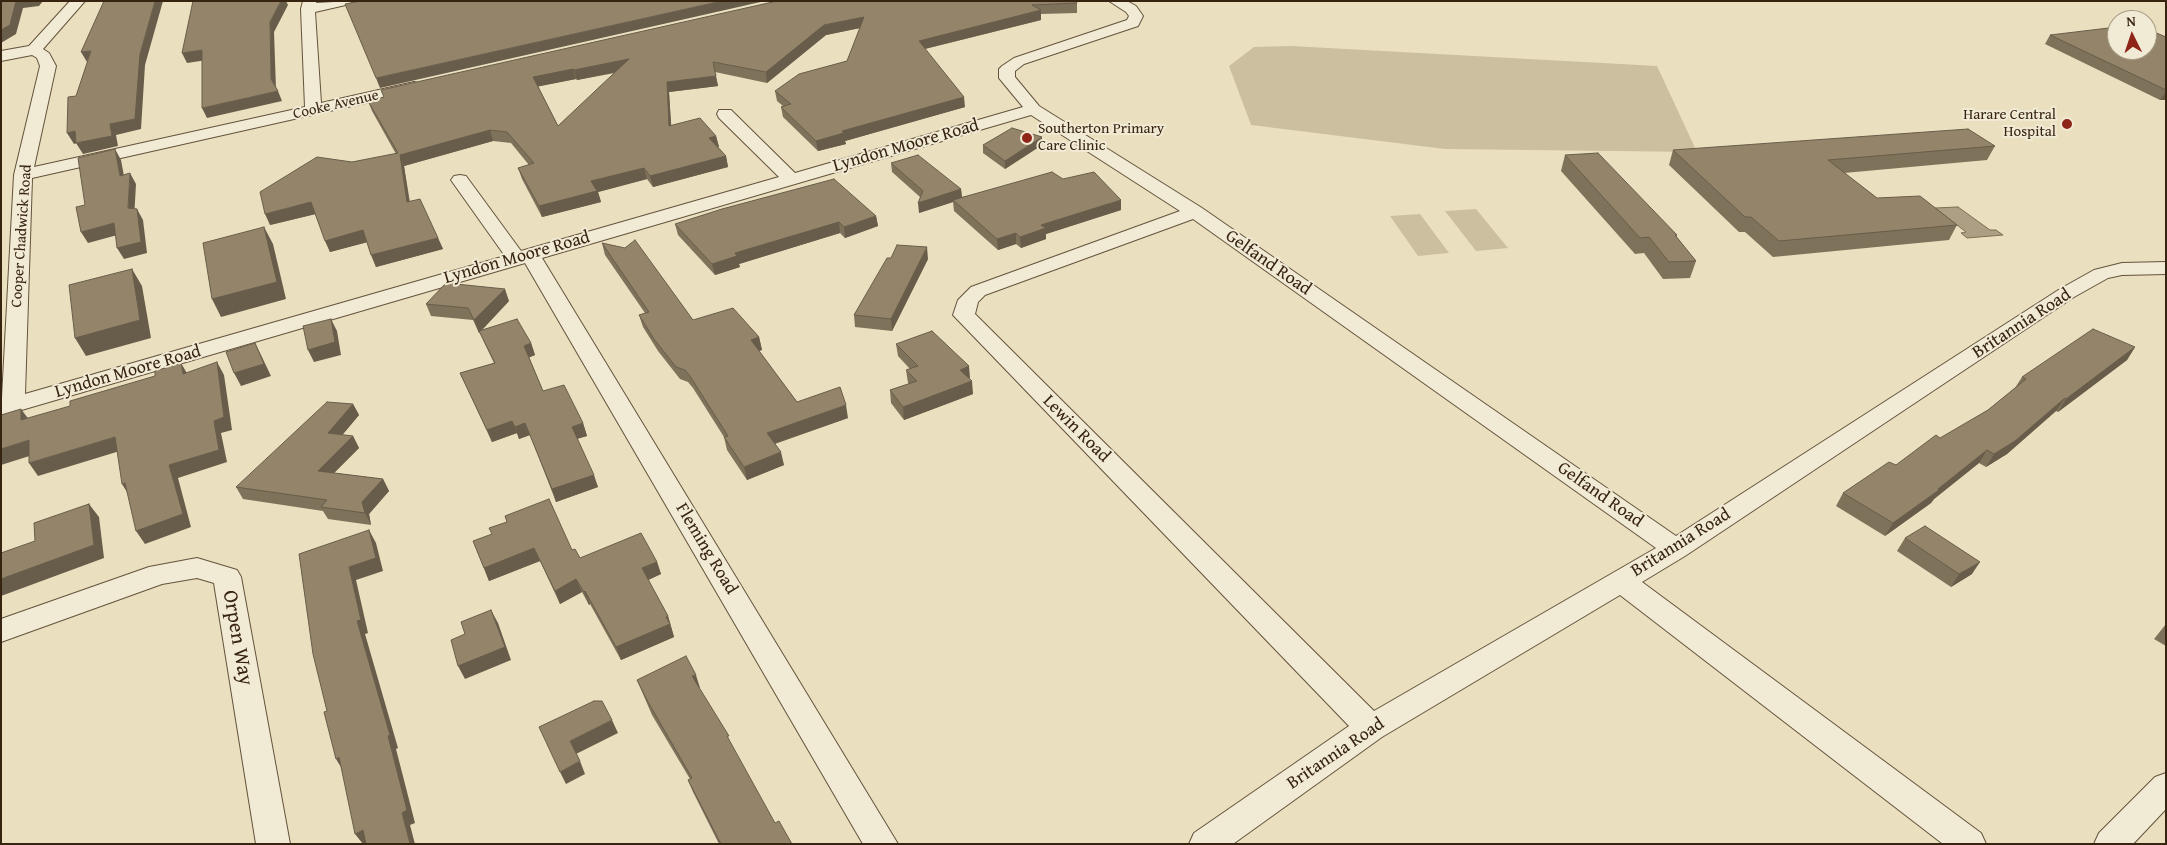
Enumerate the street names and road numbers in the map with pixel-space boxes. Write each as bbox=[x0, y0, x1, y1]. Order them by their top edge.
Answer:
street label: Cooke Avenue bbox=[291, 86, 381, 124]
street label: Lyndon Moore Road bbox=[830, 115, 982, 177]
street label: Cooper Chadwick Road bbox=[8, 164, 36, 308]
street label: Gelfand Road bbox=[1221, 226, 1315, 300]
street label: Lyndon Moore Road bbox=[441, 227, 593, 289]
street label: Britannia Road bbox=[1969, 284, 2075, 364]
street label: Lyndon Moore Road bbox=[52, 341, 204, 403]
street label: Lewin Road bbox=[1038, 391, 1114, 467]
street label: Gelfand Road bbox=[1553, 458, 1647, 532]
street label: Fleming Road bbox=[670, 499, 742, 599]
street label: Britannia Road bbox=[1627, 504, 1735, 582]
street label: Orpen Way bbox=[216, 588, 258, 688]
street label: Britannia Road bbox=[1283, 713, 1389, 795]

